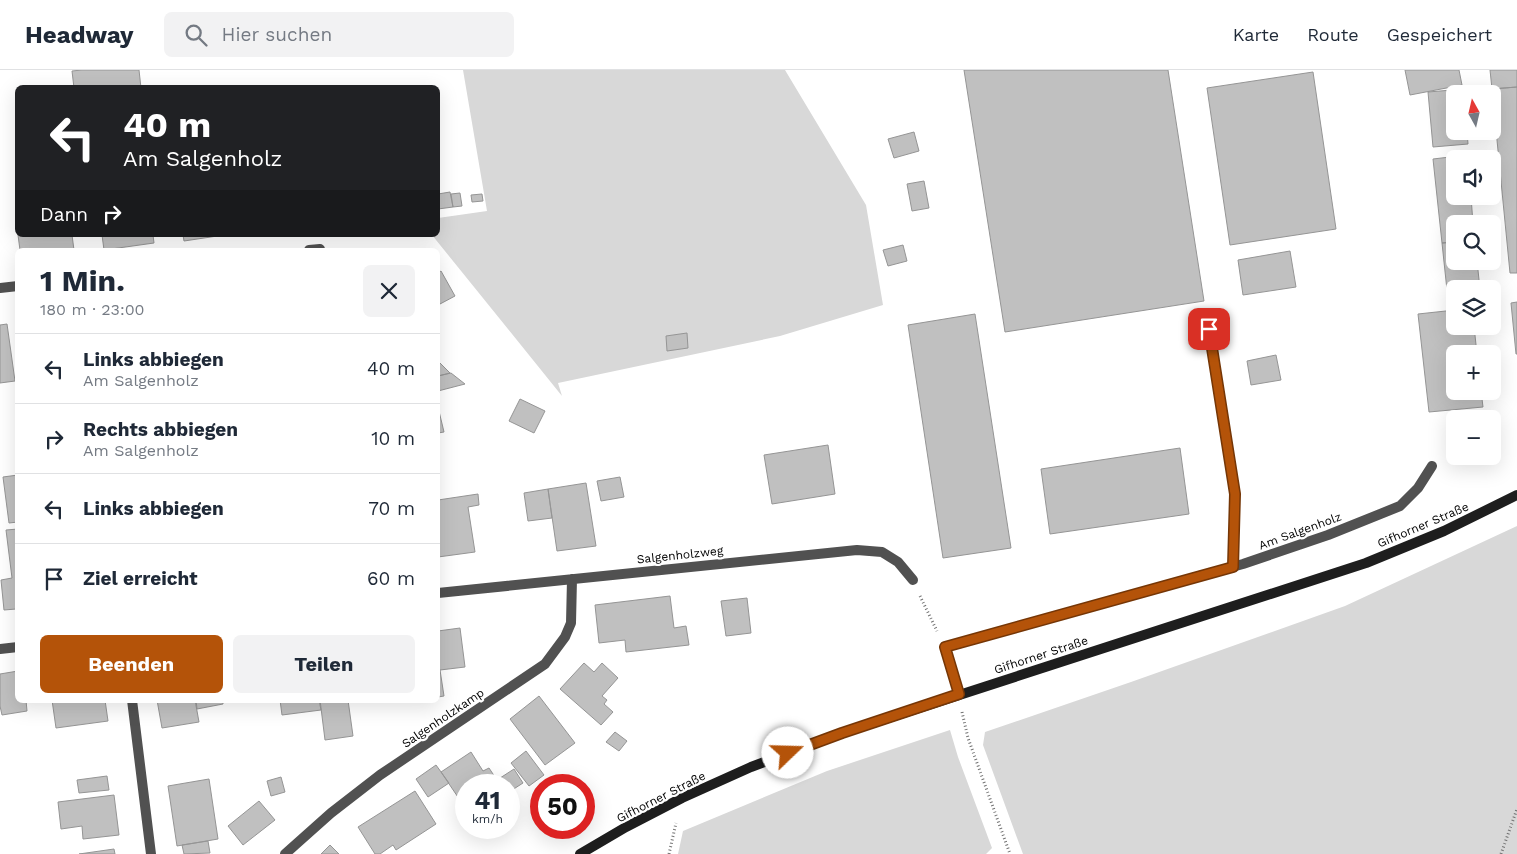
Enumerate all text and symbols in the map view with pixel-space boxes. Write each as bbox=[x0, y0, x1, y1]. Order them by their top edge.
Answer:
search box bbox=[164, 12, 514, 57]
text: Headway bbox=[25, 21, 134, 49]
icon: search bbox=[182, 21, 210, 49]
text: Hier suchen bbox=[222, 23, 332, 46]
text: Karte bbox=[1233, 24, 1279, 45]
text: Route bbox=[1307, 24, 1359, 45]
text: Gespeichert bbox=[1387, 24, 1492, 45]
north arrow bbox=[1446, 85, 1501, 140]
map controls bbox=[1446, 85, 1501, 465]
text: 40 m bbox=[123, 104, 211, 146]
icon: left bbox=[40, 105, 105, 170]
text: Am Salgenholz bbox=[123, 146, 282, 171]
button: sound bbox=[1446, 150, 1501, 205]
icon: right bbox=[98, 200, 126, 228]
text: Dann bbox=[40, 203, 88, 226]
button: search bbox=[1446, 215, 1501, 270]
text: 1 Min. bbox=[40, 263, 125, 298]
button: close bbox=[363, 265, 415, 317]
button: layers bbox=[1446, 280, 1501, 335]
text: 180 m · 23:00 bbox=[40, 300, 145, 319]
pin bbox=[1188, 308, 1230, 350]
icon: arrive bbox=[1195, 315, 1223, 343]
button: + bbox=[1446, 345, 1501, 400]
text: Links abbiegen bbox=[83, 348, 224, 371]
icon: left bbox=[40, 355, 68, 383]
text: 40 m bbox=[367, 357, 415, 380]
text: Am Salgenholz bbox=[83, 371, 199, 390]
button: − bbox=[1446, 410, 1501, 465]
text: Rechts abbiegen bbox=[83, 418, 238, 441]
icon: right bbox=[40, 425, 68, 453]
text: 10 m bbox=[371, 427, 415, 450]
text: Am Salgenholz bbox=[83, 441, 199, 460]
icon: left bbox=[40, 495, 68, 523]
text: Links abbiegen bbox=[83, 497, 224, 520]
text: 70 m bbox=[368, 497, 415, 520]
street label: Gifhorner Straße bbox=[1375, 499, 1471, 551]
street label: Am Salgenholz bbox=[1257, 510, 1343, 552]
street label: Salgenholzweg bbox=[636, 543, 724, 566]
icon: arrive bbox=[40, 565, 68, 593]
text: Ziel erreicht bbox=[83, 567, 198, 590]
text: 60 m bbox=[367, 567, 415, 590]
street label: Gifhorner Straße bbox=[992, 633, 1090, 677]
button: Beenden bbox=[40, 635, 223, 693]
button: Teilen bbox=[233, 635, 415, 693]
street label: Salgenholzkamp bbox=[399, 685, 487, 751]
position arrow bbox=[761, 726, 813, 778]
street label: Gifhorner Straße bbox=[614, 769, 708, 825]
speed limit sign: 50 bbox=[530, 774, 595, 839]
text: 41 bbox=[474, 786, 501, 815]
text: km/h bbox=[472, 812, 503, 826]

